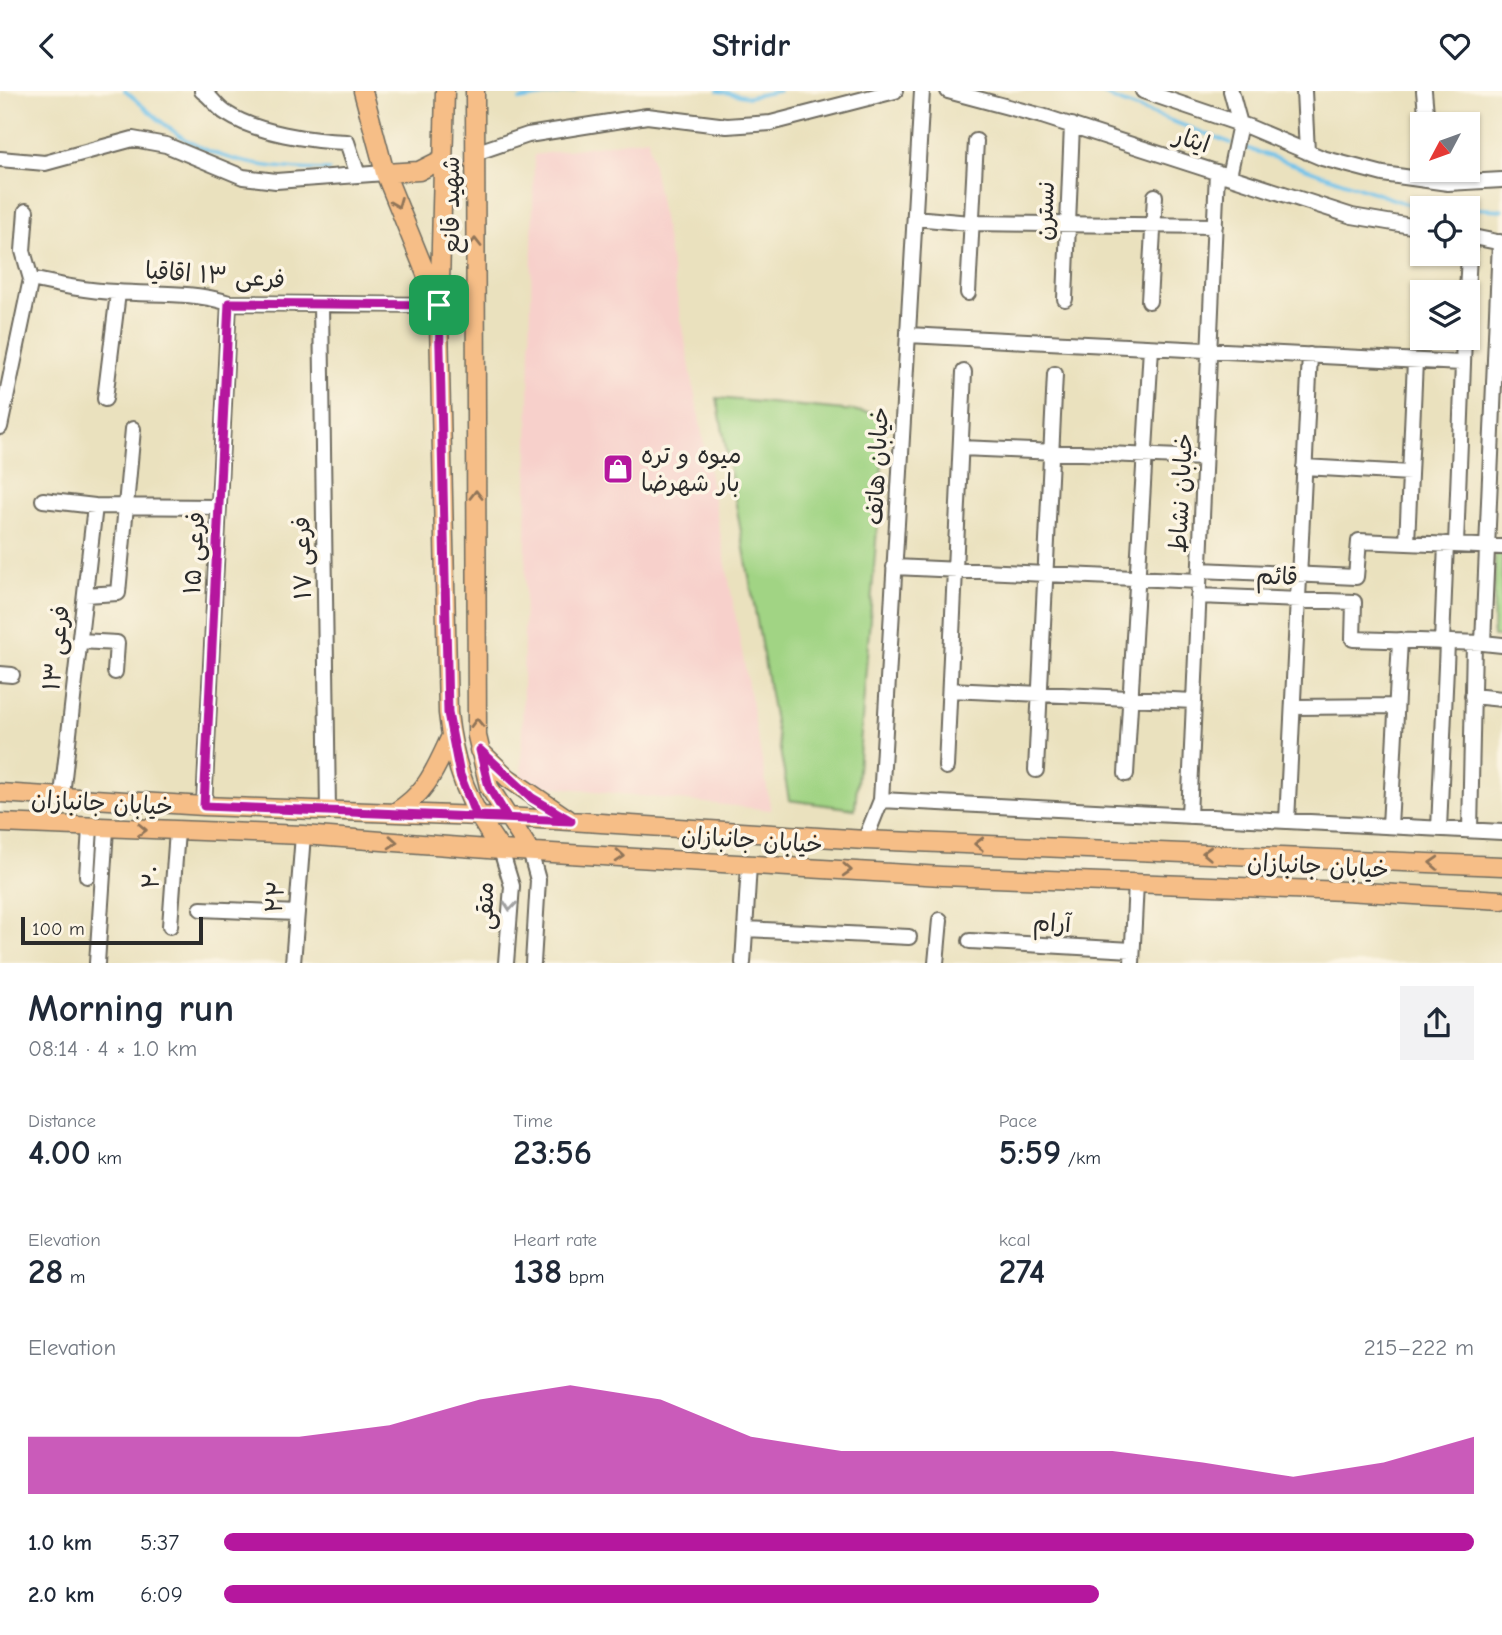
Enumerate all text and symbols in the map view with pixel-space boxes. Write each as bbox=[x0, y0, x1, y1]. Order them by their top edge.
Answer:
icon: back bbox=[28, 27, 66, 65]
text: Stridr bbox=[712, 27, 790, 64]
icon: heart bbox=[1436, 27, 1474, 65]
north arrow bbox=[1410, 112, 1480, 182]
map controls bbox=[1410, 112, 1480, 350]
street label: ایثار bbox=[1169, 121, 1213, 159]
street label: شهید قانع bbox=[437, 156, 468, 254]
street label: نسترن bbox=[1030, 181, 1060, 241]
button: locate bbox=[1410, 196, 1480, 266]
one-way arrow bbox=[389, 197, 403, 209]
one-way arrow bbox=[467, 238, 483, 248]
street label: فرعی ۱۳ اقاقیا bbox=[144, 256, 286, 295]
pin bbox=[409, 275, 469, 335]
button: layers bbox=[1410, 280, 1480, 350]
icon: arrive bbox=[420, 286, 458, 324]
street label: خیابان هاتف bbox=[860, 406, 894, 526]
street label: خیابان نشاط bbox=[1164, 432, 1198, 554]
place label: میوه و تره بار شهرضا bbox=[641, 441, 741, 497]
shop icon: میوه و تره بار شهرضا bbox=[601, 452, 635, 486]
one-way arrow bbox=[468, 490, 484, 500]
street label: فرعی ۱۵ bbox=[178, 511, 211, 595]
street label: فرعی ۱۷ bbox=[287, 516, 318, 600]
street label: قائم bbox=[1256, 561, 1298, 595]
street label: فرعی ۱۳ bbox=[37, 604, 76, 692]
one-way arrow bbox=[469, 717, 485, 728]
street label: خیابان جانبازان bbox=[30, 785, 174, 821]
street label: خیابان جانبازان bbox=[680, 821, 824, 859]
one-way arrow bbox=[136, 823, 147, 838]
one-way arrow bbox=[388, 834, 399, 849]
one-way arrow bbox=[973, 836, 984, 852]
one-way arrow bbox=[1201, 845, 1212, 860]
one-way arrow bbox=[615, 848, 626, 863]
street label: خیابان جانبازان bbox=[1246, 848, 1390, 884]
one-way arrow bbox=[1428, 856, 1439, 871]
one-way arrow bbox=[842, 863, 853, 878]
street label: ۲۰ bbox=[136, 864, 166, 890]
street label: ۲۲ bbox=[260, 880, 290, 914]
street label: متقی bbox=[471, 882, 500, 930]
one-way arrow bbox=[503, 901, 518, 912]
street label: آرام bbox=[1032, 908, 1073, 942]
scale bar bbox=[21, 914, 203, 946]
text: 100 m bbox=[32, 918, 85, 940]
button: share bbox=[1400, 986, 1474, 1060]
text: Morning run bbox=[28, 987, 234, 1031]
text: 08:14 · 4 × 1.0 km bbox=[28, 1035, 197, 1062]
text: Distance bbox=[28, 1110, 96, 1132]
text: Time bbox=[513, 1110, 553, 1132]
text: Pace bbox=[999, 1110, 1037, 1132]
text: 4.00 bbox=[28, 1132, 91, 1173]
text: 23:56 bbox=[513, 1132, 592, 1173]
text: 5:59 bbox=[999, 1132, 1061, 1173]
text: km bbox=[91, 1147, 122, 1169]
text: /km bbox=[1061, 1147, 1101, 1169]
text: Elevation bbox=[28, 1229, 101, 1251]
text: Heart rate bbox=[513, 1229, 597, 1251]
text: kcal bbox=[999, 1229, 1031, 1251]
text: 28 bbox=[28, 1251, 63, 1292]
text: 138 bbox=[513, 1251, 562, 1292]
text: 274 bbox=[999, 1251, 1045, 1292]
text: m bbox=[63, 1266, 85, 1288]
text: bpm bbox=[562, 1266, 605, 1288]
text: Elevation bbox=[28, 1334, 116, 1361]
text: 215–222 m bbox=[1364, 1334, 1474, 1361]
text: 1.0 km bbox=[28, 1529, 92, 1556]
text: 5:37 bbox=[140, 1529, 179, 1556]
text: 2.0 km bbox=[28, 1581, 94, 1608]
text: 6:09 bbox=[140, 1581, 183, 1608]

